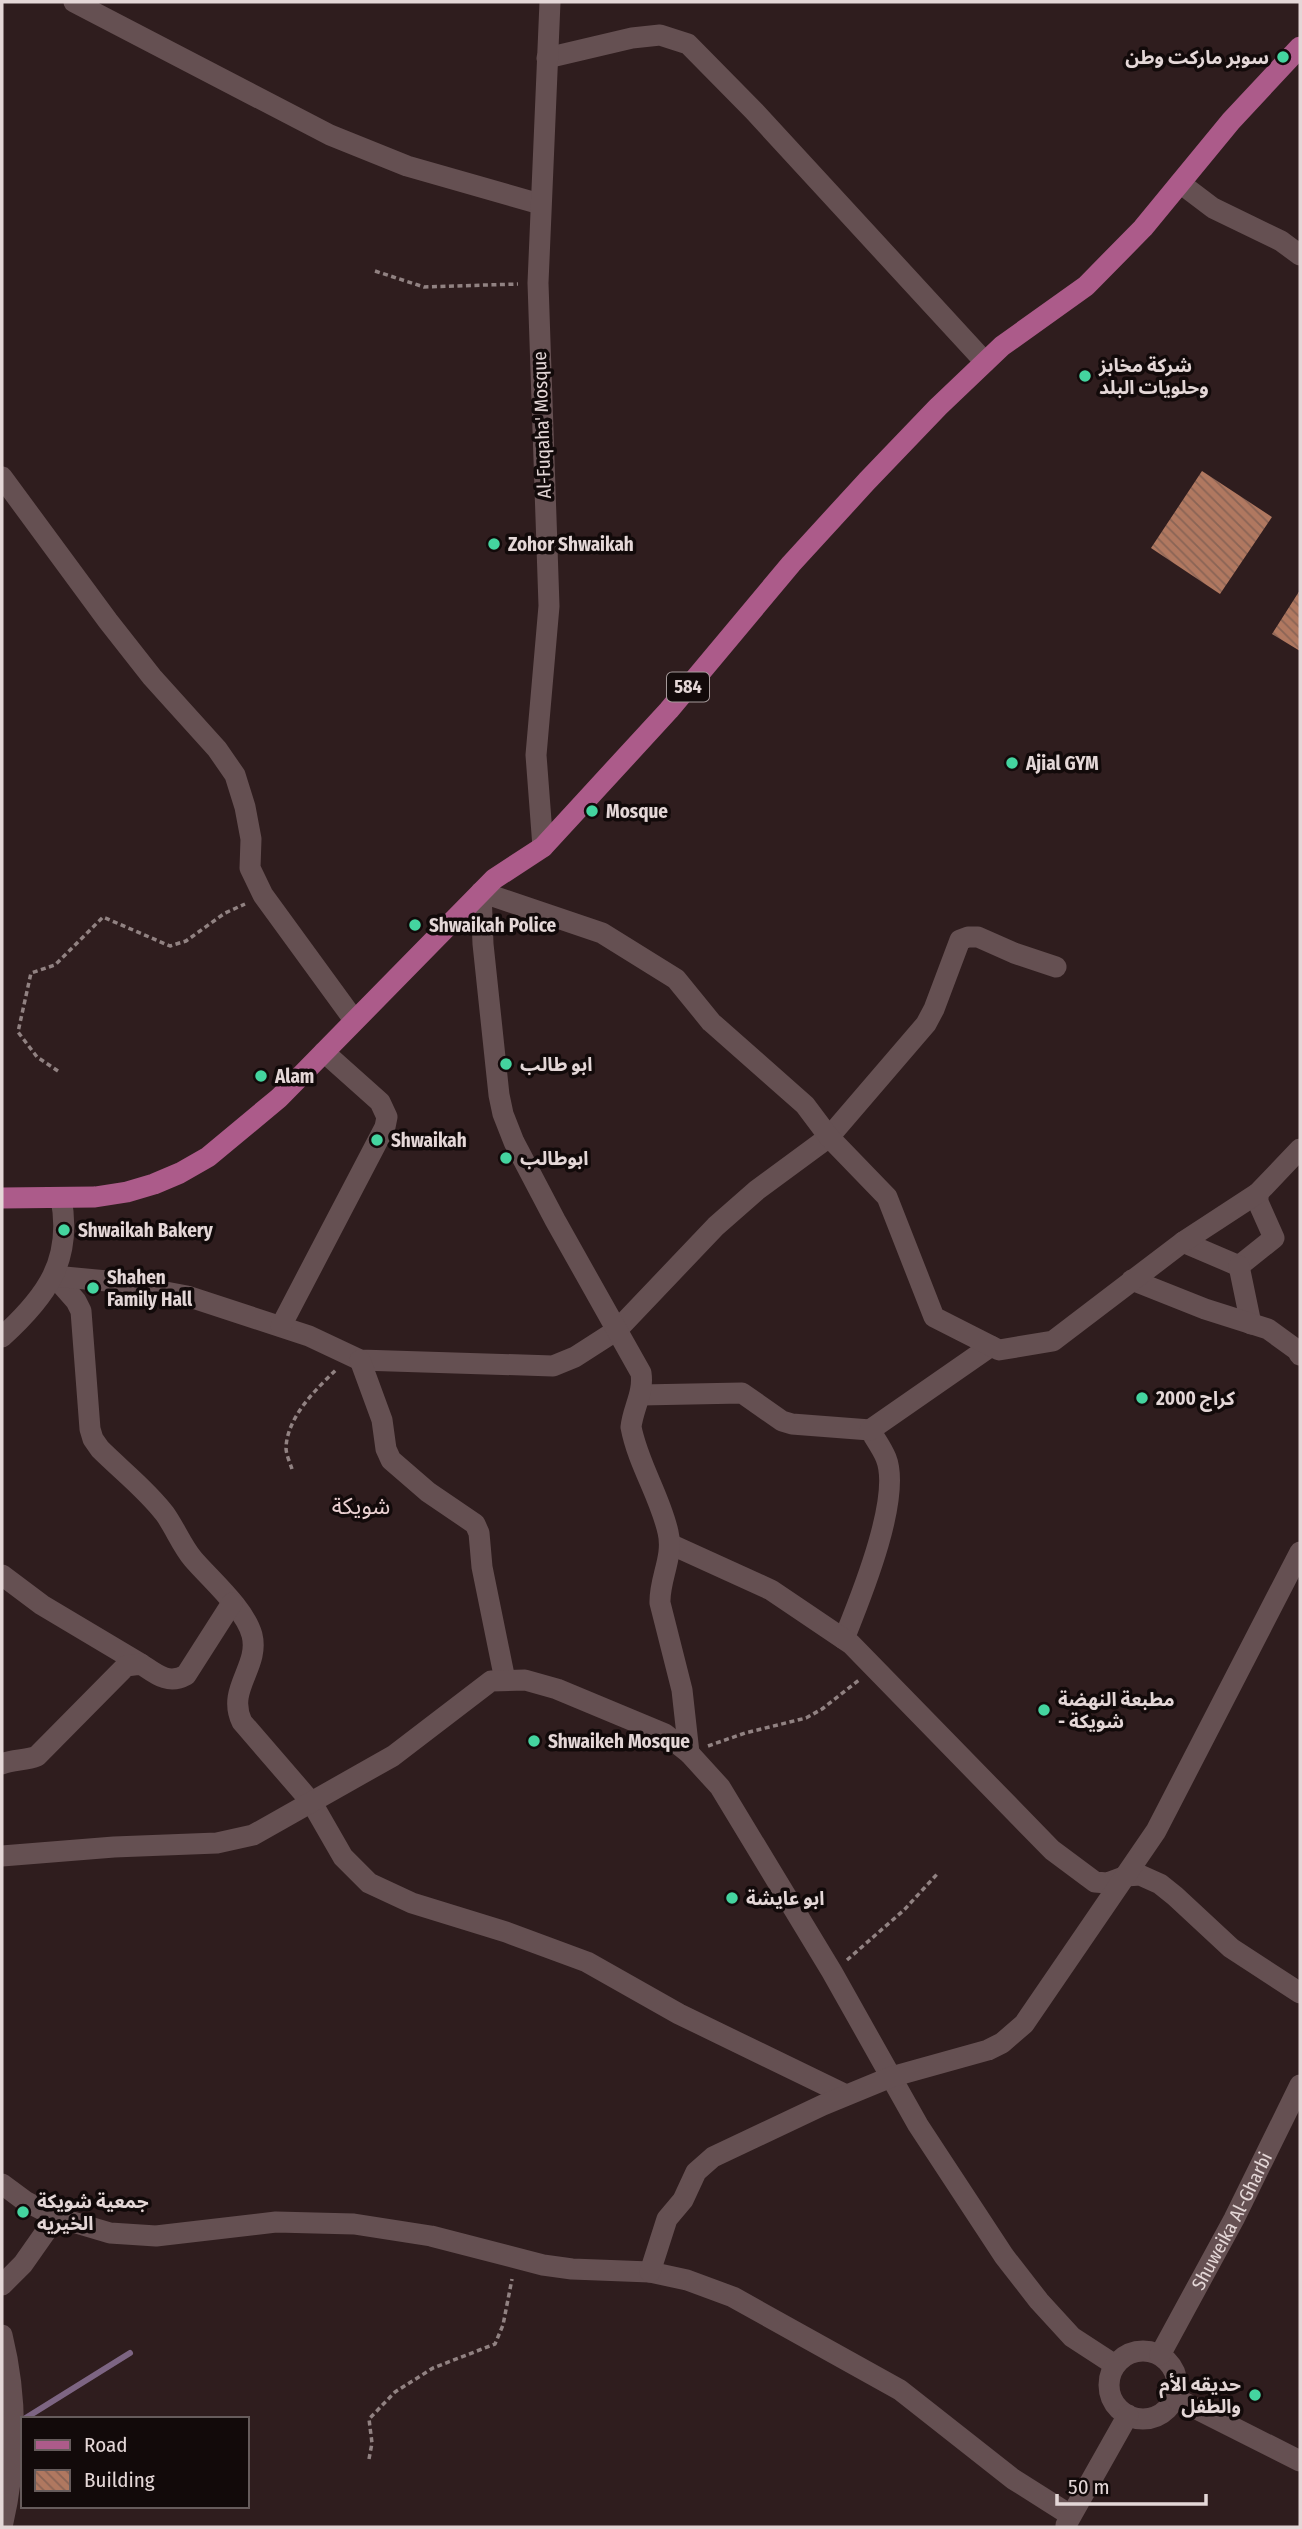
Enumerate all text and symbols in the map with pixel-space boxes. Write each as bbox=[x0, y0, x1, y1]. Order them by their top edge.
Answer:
place label: سوبر ماركت وطن bbox=[1125, 46, 1269, 69]
marker: سوبر ماركت وطن bbox=[1275, 49, 1291, 65]
street label: Al-Fuqaha' Mosque bbox=[528, 351, 556, 499]
place label: شركة مخابز وحلويات البلد bbox=[1098, 354, 1209, 399]
marker: شركة مخابز وحلويات البلد bbox=[1077, 368, 1093, 384]
place label: Zohor Shwaikah bbox=[508, 533, 634, 556]
marker: Zohor Shwaikah bbox=[486, 536, 502, 552]
road number: 584 bbox=[667, 672, 709, 702]
place label: Ajial GYM bbox=[1025, 752, 1099, 775]
marker: Ajial GYM bbox=[1004, 755, 1020, 771]
place label: Mosque bbox=[606, 800, 668, 823]
marker: Mosque bbox=[584, 803, 600, 819]
place label: Shwaikah Police bbox=[429, 914, 557, 937]
marker: Shwaikah Police bbox=[407, 917, 423, 933]
place label: ابو طالب bbox=[520, 1053, 593, 1076]
marker: ابو طالب bbox=[498, 1056, 514, 1072]
place label: Alam bbox=[274, 1065, 314, 1088]
marker: Alam bbox=[253, 1068, 269, 1084]
place label: Shwaikah bbox=[391, 1129, 467, 1152]
marker: Shwaikah bbox=[369, 1132, 385, 1148]
place label: ابوطالب bbox=[520, 1147, 589, 1170]
marker: ابوطالب bbox=[498, 1150, 514, 1166]
place label: Shwaikah Bakery bbox=[78, 1219, 214, 1242]
marker: Shwaikah Bakery bbox=[56, 1222, 72, 1238]
place label: Shahen Family Hall bbox=[107, 1266, 193, 1311]
marker: Shahen Family Hall bbox=[85, 1280, 101, 1296]
place label: كراج 2000 bbox=[1155, 1387, 1235, 1412]
marker: كراج 2000 bbox=[1134, 1390, 1150, 1406]
district label: شويكة bbox=[332, 1492, 390, 1520]
place label: مطبعة النهضة - شويكة bbox=[1058, 1688, 1174, 1733]
marker: مطبعة النهضة - شويكة bbox=[1036, 1702, 1052, 1718]
place label: Shwaikeh Mosque bbox=[548, 1730, 690, 1753]
marker: Shwaikeh Mosque bbox=[526, 1733, 542, 1749]
place label: ابو عايشة bbox=[746, 1887, 825, 1910]
marker: ابو عايشة bbox=[724, 1890, 740, 1906]
street label: Shuweika Al-Gharbi bbox=[1186, 2148, 1277, 2294]
place label: جمعية شويكة الخيريه bbox=[37, 2190, 149, 2235]
marker: جمعية شويكة الخيريه bbox=[15, 2204, 31, 2220]
place label: حديقه الأم والطفل bbox=[1159, 2372, 1241, 2418]
marker: حديقه الأم والطفل bbox=[1247, 2387, 1263, 2403]
legend bbox=[21, 2417, 248, 2508]
text: Road bbox=[84, 2432, 128, 2458]
scale bar bbox=[1057, 2462, 1206, 2506]
text: Building bbox=[84, 2467, 155, 2493]
text: 50 m bbox=[1068, 2474, 1110, 2500]

